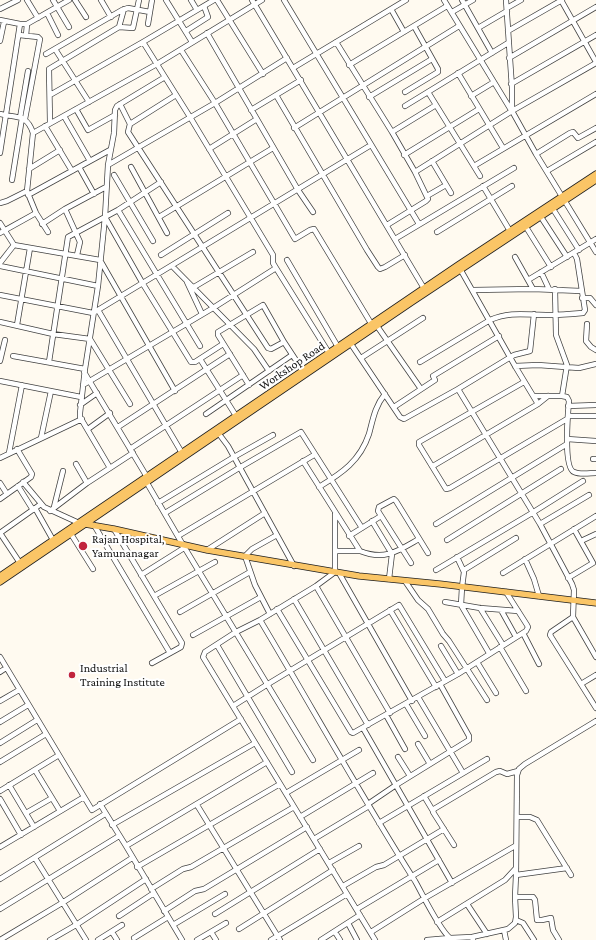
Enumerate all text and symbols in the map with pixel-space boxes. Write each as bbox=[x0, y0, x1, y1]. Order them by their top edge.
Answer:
street label: Workshop Road bbox=[256, 339, 328, 393]
place label: Rajan Hospital, Yamunanagar bbox=[92, 532, 165, 560]
marker: Rajan Hospital, Yamunanagar bbox=[77, 540, 89, 552]
place label: Industrial Training Institute bbox=[80, 661, 165, 689]
marker: Industrial Training Institute bbox=[67, 670, 77, 680]

